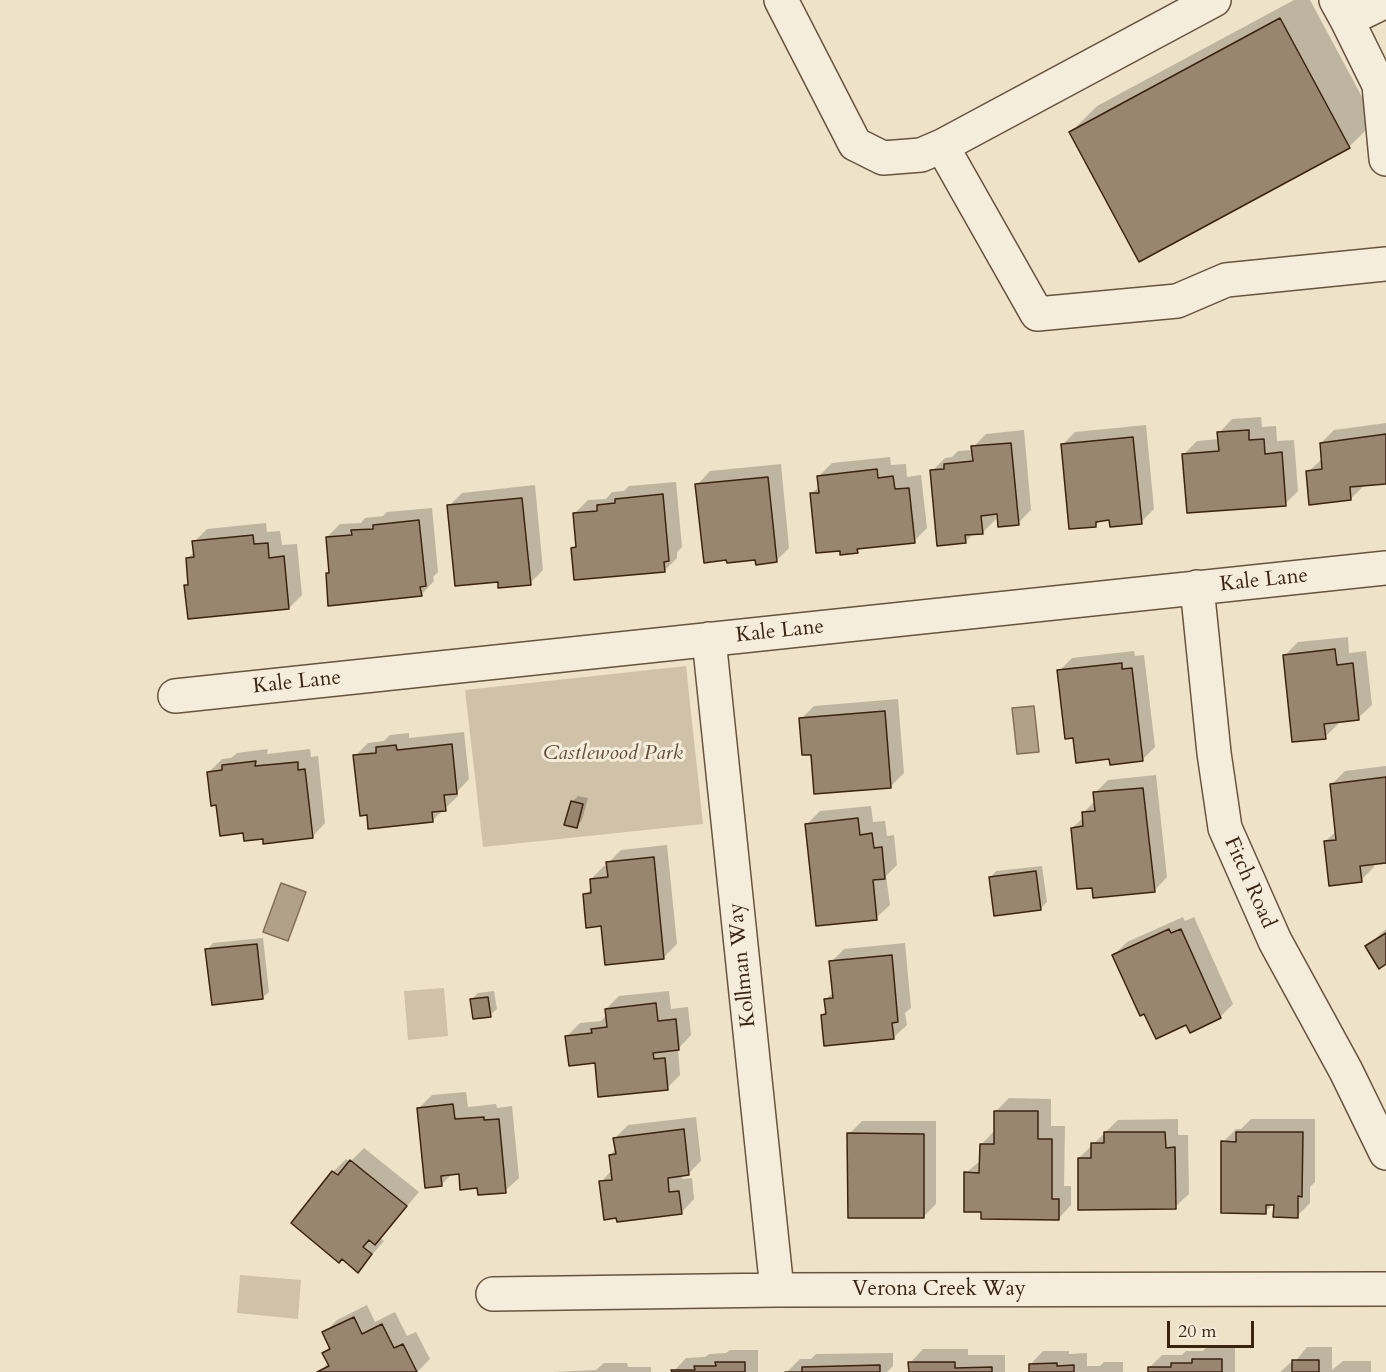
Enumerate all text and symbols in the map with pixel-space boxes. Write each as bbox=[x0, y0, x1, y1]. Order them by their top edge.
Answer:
street label: Kale Lane bbox=[1219, 564, 1309, 598]
street label: Kale Lane bbox=[735, 615, 825, 649]
street label: Kale Lane bbox=[252, 666, 342, 700]
park label: Castlewood Park bbox=[543, 741, 683, 767]
street label: Fitch Road bbox=[1218, 833, 1280, 933]
street label: Kollman Way bbox=[724, 901, 762, 1029]
street label: Verona Creek Way bbox=[852, 1277, 1026, 1303]
scale bar bbox=[1170, 1309, 1257, 1347]
text: 20 m bbox=[1178, 1319, 1217, 1344]

